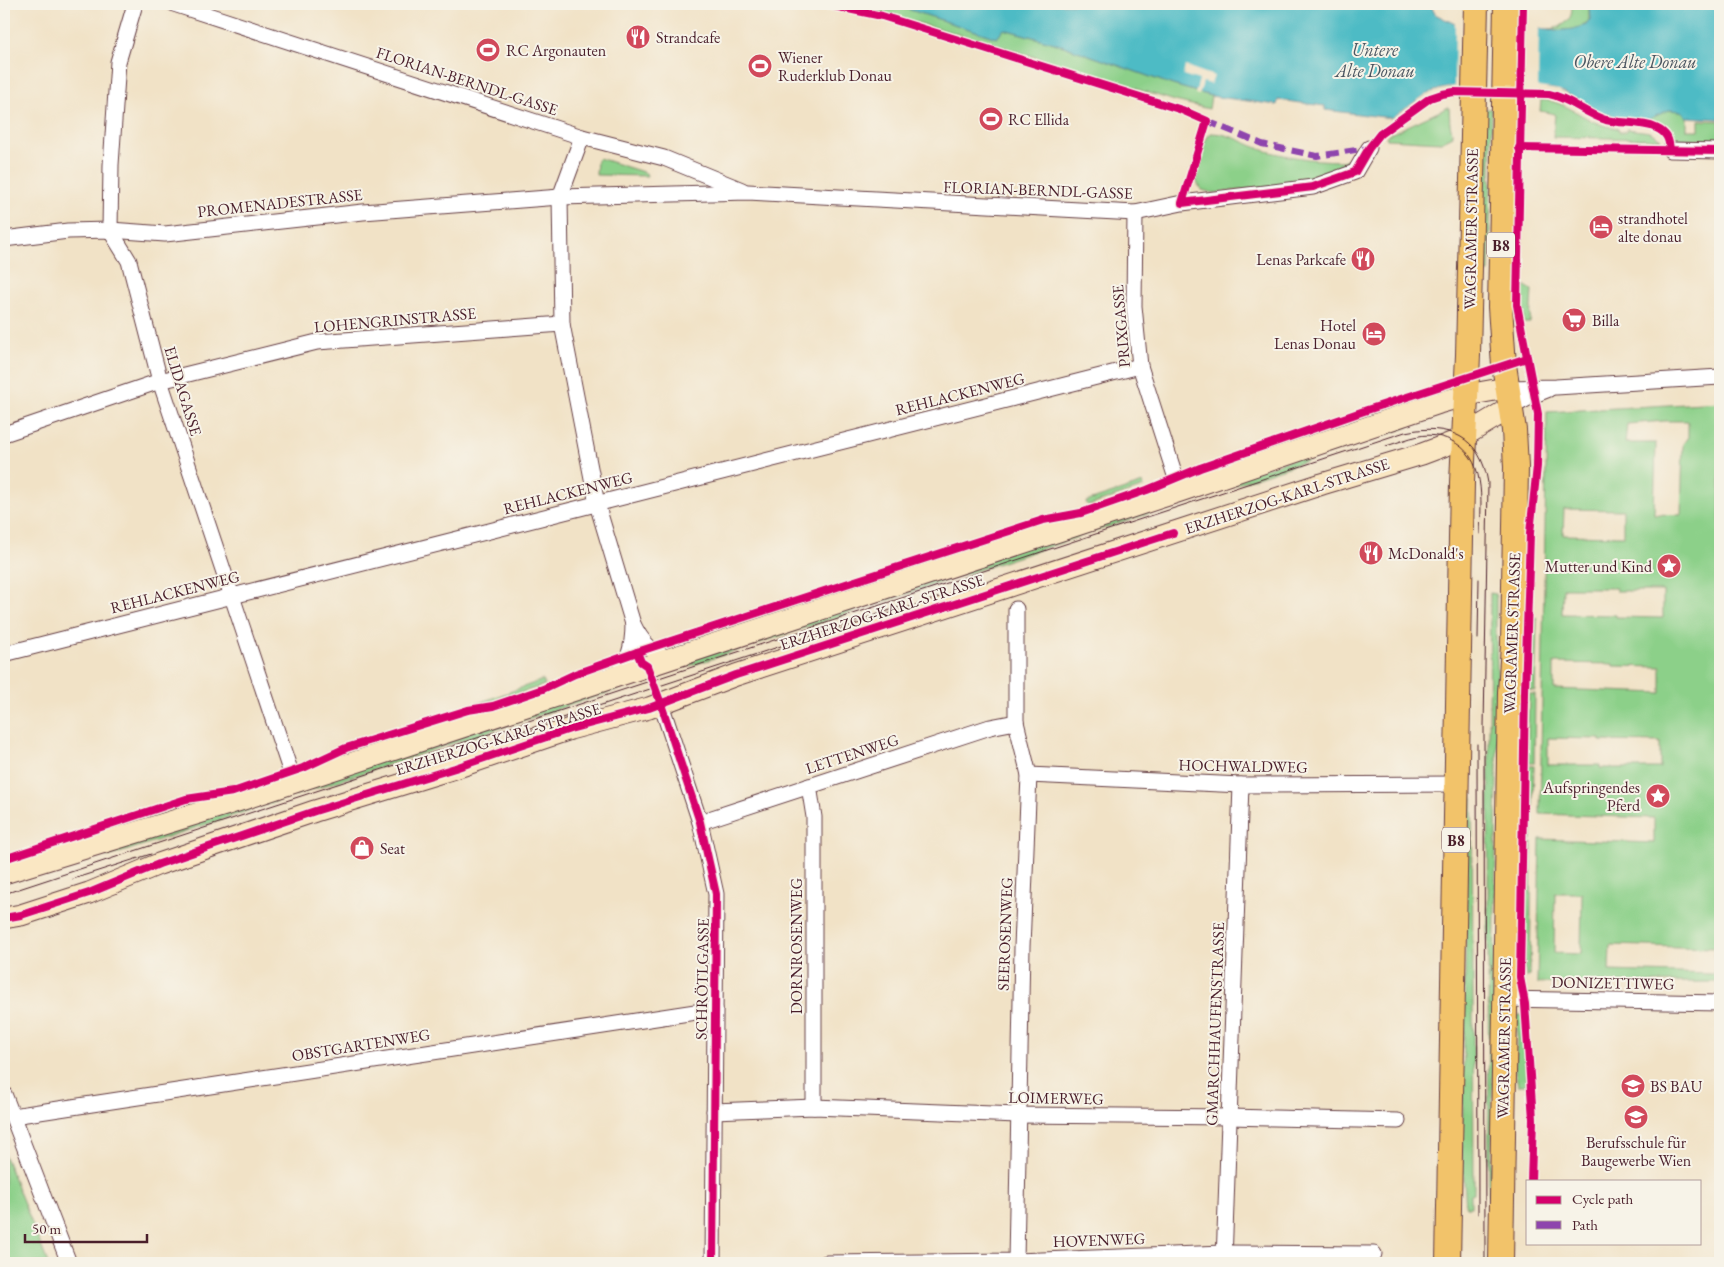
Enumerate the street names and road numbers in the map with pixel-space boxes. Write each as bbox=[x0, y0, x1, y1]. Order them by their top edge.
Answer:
street label: FLORIAN-BERNDL-GASSE bbox=[374, 42, 560, 120]
street label: WAGRAMER STRASSE bbox=[1459, 148, 1483, 310]
street label: FLORIAN-BERNDL-GASSE bbox=[943, 176, 1133, 204]
street label: PROMENADESTRASSE bbox=[196, 184, 364, 222]
road number: B8 bbox=[1487, 232, 1515, 258]
street label: PRIXGASSE bbox=[1107, 284, 1135, 368]
street label: LOHENGRINSTRASSE bbox=[313, 302, 477, 338]
street label: ELIDAGASSE bbox=[159, 344, 207, 438]
street label: REHLACKENWEG bbox=[893, 368, 1027, 420]
street label: ERZHERZOG-KARL-STRASSE bbox=[1182, 453, 1392, 539]
street label: REHLACKENWEG bbox=[501, 467, 635, 519]
street label: WAGRAMER STRASSE bbox=[1499, 552, 1525, 714]
street label: REHLACKENWEG bbox=[108, 566, 242, 618]
street label: ERZHERZOG-KARL-STRASSE bbox=[777, 569, 987, 655]
street label: ERZHERZOG-KARL-STRASSE bbox=[393, 698, 603, 780]
street label: LETTENWEG bbox=[803, 729, 902, 779]
street label: HOCHWALDWEG bbox=[1178, 754, 1308, 778]
road number: B8 bbox=[1442, 828, 1470, 852]
street label: DORNROSENWEG bbox=[786, 877, 807, 1014]
street label: SEEROSENWEG bbox=[993, 877, 1017, 991]
street label: SCHRÖTLGASSE bbox=[690, 918, 714, 1040]
street label: GMARCHHAUFENSTRASSE bbox=[1201, 922, 1229, 1126]
street label: WAGRAMER STRASSE bbox=[1492, 957, 1516, 1119]
street label: DONIZETTIWEG bbox=[1551, 971, 1675, 995]
street label: OBSTGARTENWEG bbox=[290, 1024, 432, 1066]
street label: LOIMERWEG bbox=[1008, 1087, 1104, 1109]
street label: HOVENWEG bbox=[1052, 1228, 1146, 1252]

